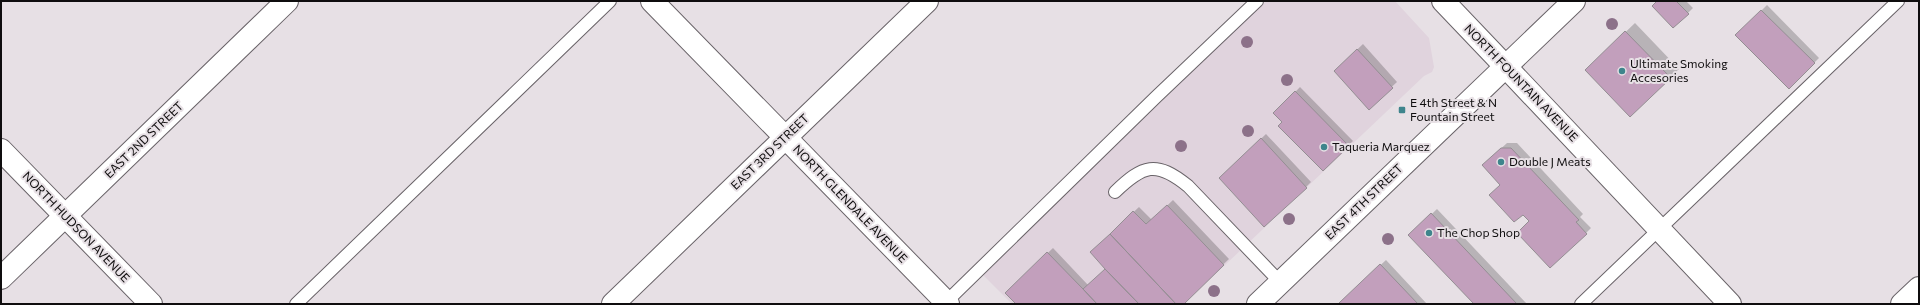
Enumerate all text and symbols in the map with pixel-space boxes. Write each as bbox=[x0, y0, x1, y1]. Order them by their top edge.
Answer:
street label: NORTH FOUNTAIN AVENUE bbox=[1462, 21, 1581, 144]
place label: Ultimate Smoking Accesories bbox=[1630, 56, 1728, 84]
marker: Ultimate Smoking Accesories bbox=[1617, 66, 1627, 76]
place label: E 4th Street & N Fountain Street bbox=[1410, 95, 1497, 123]
street label: EAST 2ND STREET bbox=[101, 98, 186, 180]
marker: E 4th Street & N Fountain Street bbox=[1397, 105, 1407, 115]
street label: EAST 3RD STREET bbox=[727, 110, 811, 192]
place label: Taqueria Marquez bbox=[1332, 139, 1430, 153]
street label: NORTH GLENDALE AVENUE bbox=[791, 142, 911, 265]
marker: Taqueria Marquez bbox=[1319, 142, 1329, 152]
place label: Double J Meats bbox=[1509, 154, 1591, 169]
marker: Double J Meats bbox=[1496, 157, 1506, 167]
street label: EAST 4TH STREET bbox=[1322, 160, 1405, 242]
street label: NORTH HUDSON AVENUE bbox=[20, 168, 133, 284]
place label: The Chop Shop bbox=[1437, 225, 1520, 239]
marker: The Chop Shop bbox=[1424, 228, 1434, 238]

